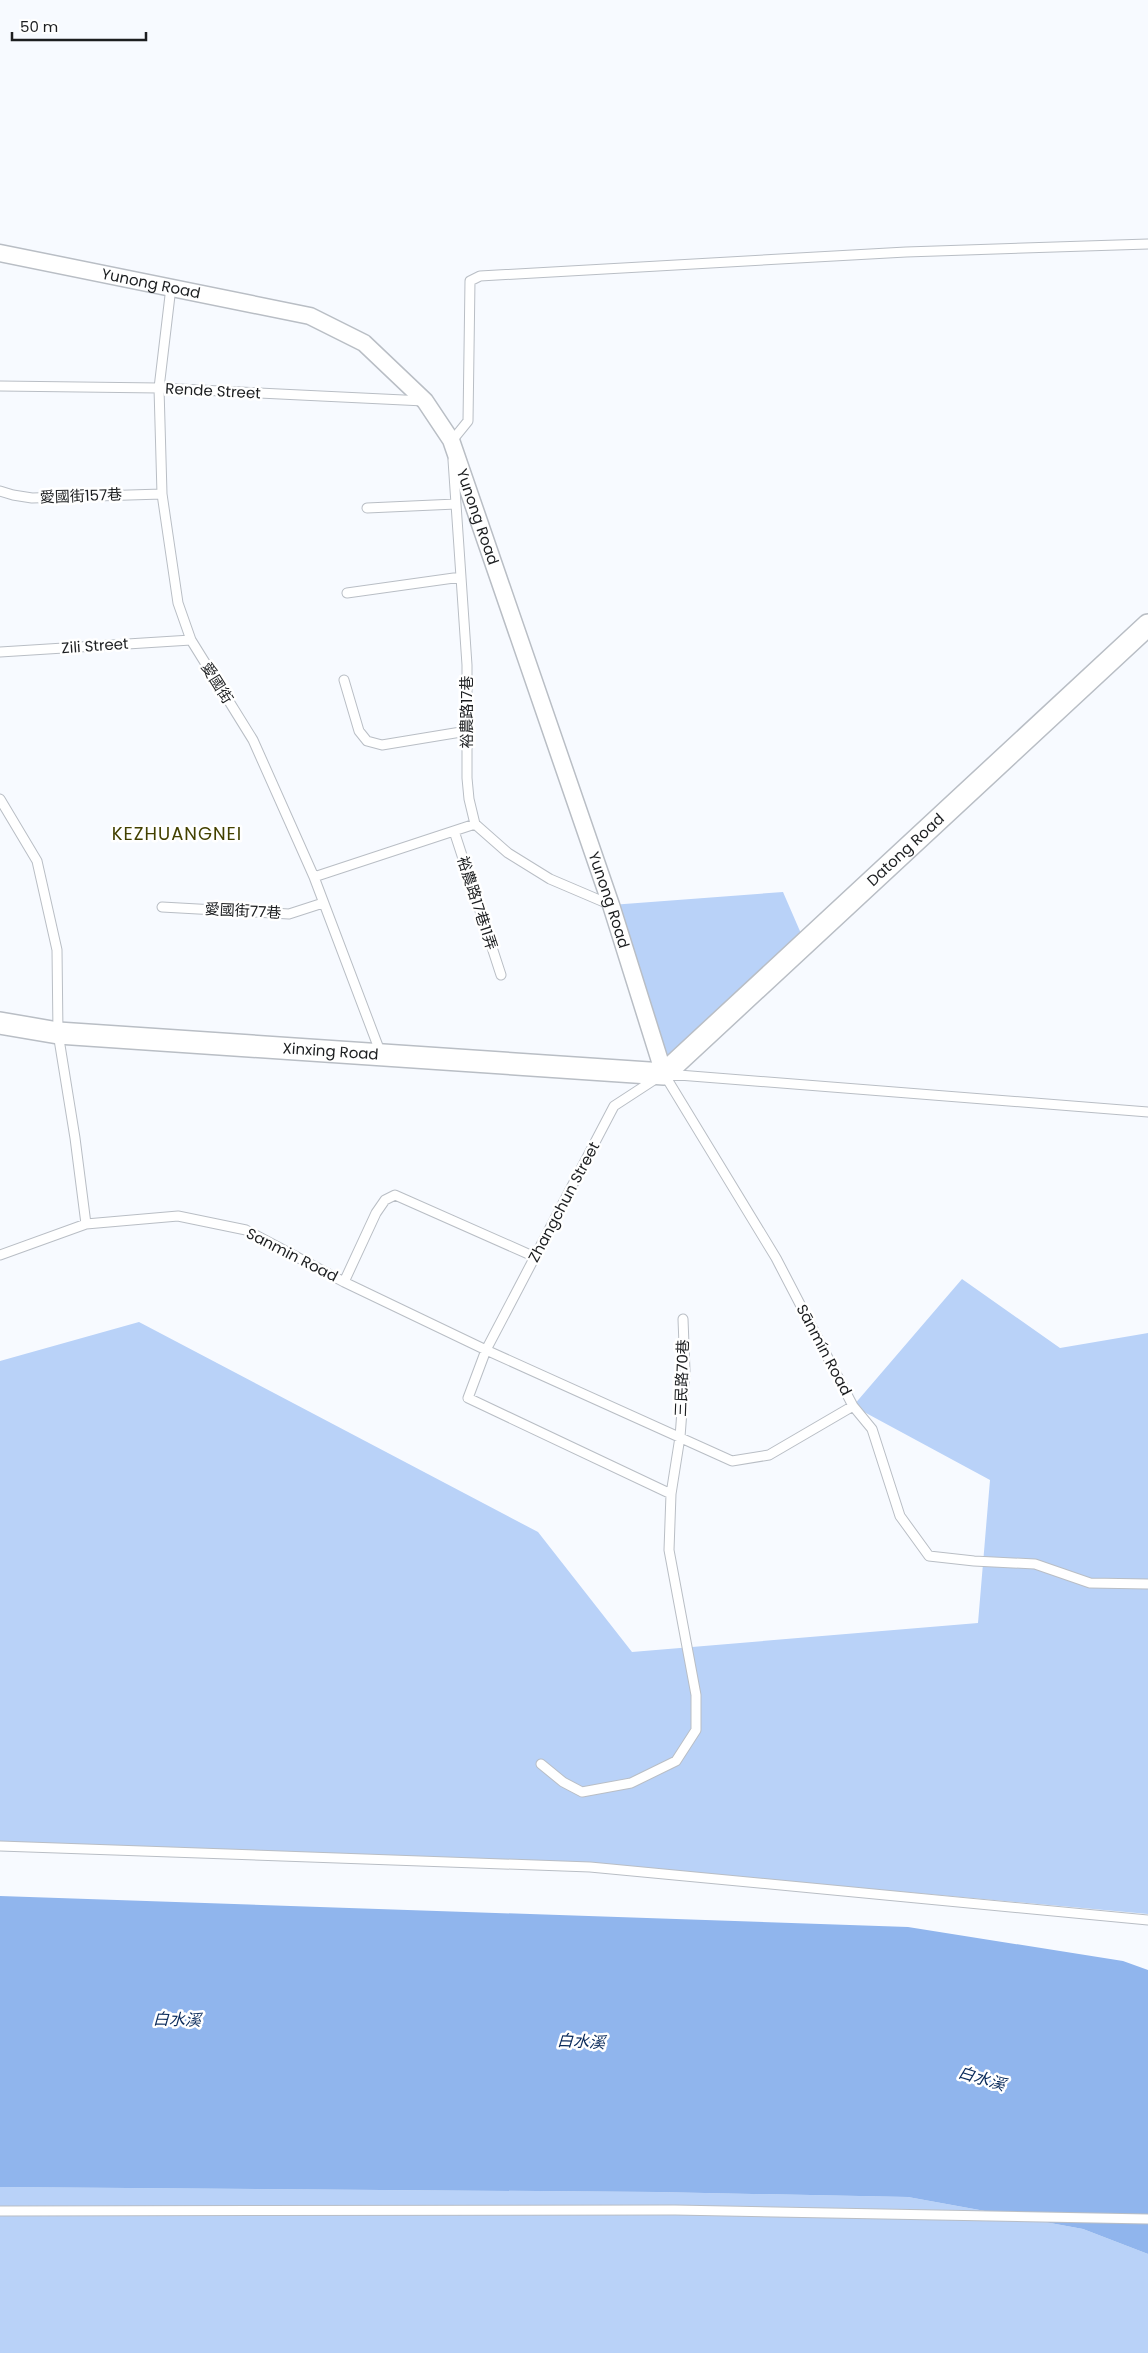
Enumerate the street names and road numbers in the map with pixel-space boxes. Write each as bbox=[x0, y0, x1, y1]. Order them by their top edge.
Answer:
street label: Yunong Road bbox=[100, 263, 202, 303]
street label: Rende Street bbox=[165, 378, 261, 403]
street label: Yunong Road bbox=[452, 466, 504, 568]
street label: 愛國街157巷 bbox=[39, 484, 123, 507]
street label: Zili Street bbox=[61, 633, 129, 658]
street label: 愛國街 bbox=[197, 658, 238, 707]
street label: 裕農路17巷 bbox=[456, 676, 477, 749]
street label: Datong Road bbox=[862, 808, 949, 891]
street label: Yunong Road bbox=[583, 849, 635, 951]
street label: 裕農路17巷11弄 bbox=[452, 853, 503, 952]
street label: 愛國街77巷 bbox=[204, 898, 282, 923]
street label: Xinxing Road bbox=[282, 1037, 379, 1065]
street label: Zhangchun Street bbox=[523, 1138, 604, 1266]
street label: Sanmin Road bbox=[243, 1222, 342, 1287]
street label: Sānmín Road bbox=[792, 1301, 857, 1399]
street label: 三民路70巷 bbox=[670, 1339, 693, 1417]

